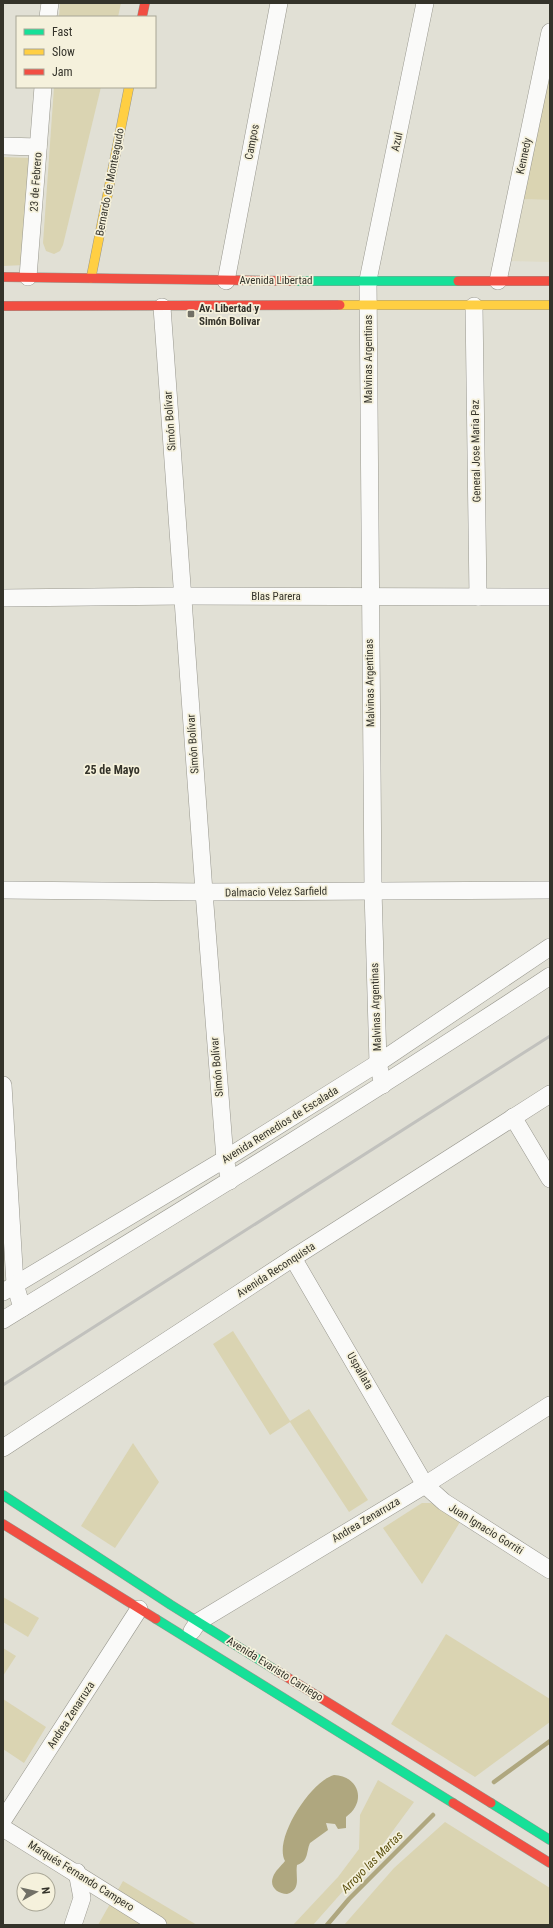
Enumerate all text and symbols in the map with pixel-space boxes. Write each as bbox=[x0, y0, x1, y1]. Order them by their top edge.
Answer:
legend bbox=[16, 16, 156, 88]
text: Fast bbox=[52, 25, 73, 39]
text: Slow bbox=[52, 45, 75, 59]
text: Jam bbox=[52, 65, 73, 79]
street label: Campos bbox=[242, 123, 262, 161]
street label: Bernardo de Monteagudo bbox=[93, 127, 127, 237]
street label: Azul bbox=[389, 131, 405, 153]
street label: Kennedy bbox=[514, 136, 534, 175]
street label: 23 de Febrero bbox=[27, 151, 45, 212]
street label: Avenida Libertad bbox=[240, 274, 312, 287]
place label: Av. Libertad y Simón Bolivar bbox=[199, 302, 261, 328]
marker: Av. Libertad y Simón Bolivar bbox=[186, 309, 196, 319]
street label: Malvinas Argentinas bbox=[362, 315, 375, 403]
street label: Simón Bolívar bbox=[161, 390, 179, 451]
street label: General Jose Maria Paz bbox=[469, 399, 483, 502]
street label: Blas Parera bbox=[251, 590, 301, 603]
street label: Malvinas Argentinas bbox=[363, 639, 377, 727]
street label: Simón Bolívar bbox=[184, 713, 202, 774]
district label: 25 de Mayo bbox=[84, 763, 140, 777]
street label: Dalmacio Velez Sarfield bbox=[225, 885, 327, 899]
street label: Malvinas Argentinas bbox=[368, 963, 384, 1051]
street label: Simón Bolívar bbox=[208, 1036, 226, 1097]
street label: Avenida Remedios de Escalada bbox=[219, 1084, 341, 1166]
street label: Avenida Reconquista bbox=[234, 1240, 318, 1300]
street label: Uspallata bbox=[344, 1350, 376, 1392]
street label: Andrea Zenarruza bbox=[330, 1495, 402, 1545]
street label: Juan Ignacio Gorriti bbox=[446, 1501, 526, 1557]
street label: Avenida Evaristo Carriego bbox=[224, 1634, 326, 1704]
street label: Andrea Zenarruza bbox=[45, 1679, 97, 1751]
water label: Arroyo las Martas bbox=[337, 1828, 406, 1897]
street label: Marqués Fernando Campero bbox=[26, 1838, 137, 1914]
north arrow bbox=[16, 1872, 56, 1912]
text: N bbox=[39, 1886, 52, 1895]

